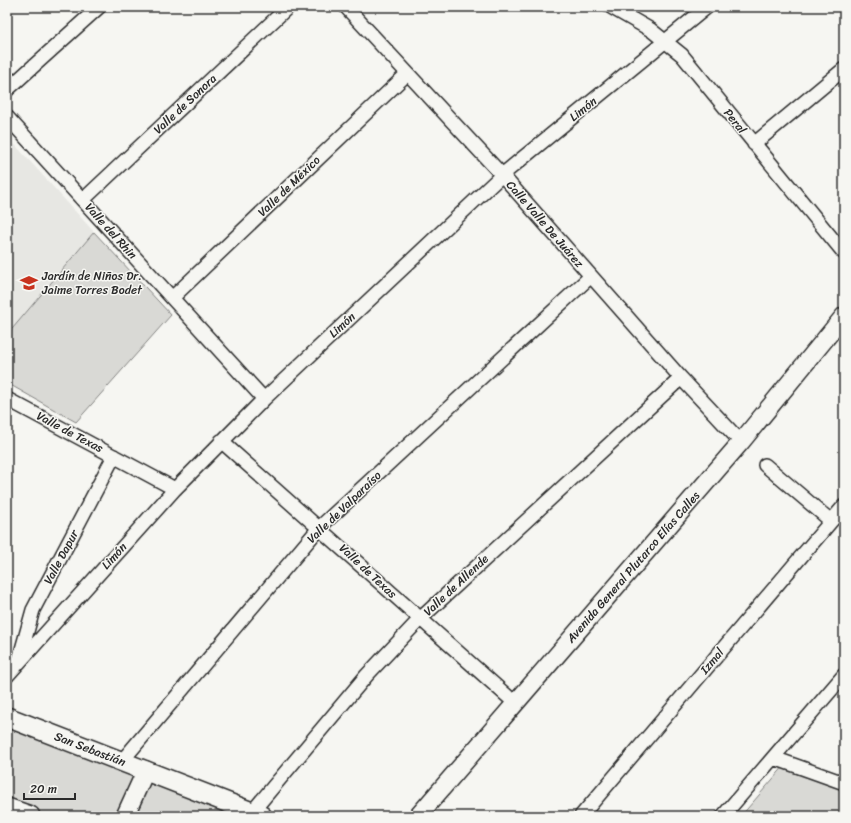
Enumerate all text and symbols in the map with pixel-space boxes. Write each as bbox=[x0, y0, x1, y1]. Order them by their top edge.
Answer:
street label: Valle de Sonora bbox=[148, 68, 222, 140]
street label: Limón bbox=[564, 90, 602, 127]
street label: Peral bbox=[718, 103, 753, 139]
street label: Valle de México bbox=[252, 150, 326, 222]
street label: Calle Valle De Juárez bbox=[501, 175, 590, 273]
street label: Valle del Rhin bbox=[79, 197, 143, 265]
place label: Jardín de Niños Dr. Jaime Torres Bodet bbox=[41, 265, 143, 301]
school or university icon: Jardín de Niños Dr. Jaime Torres Bodet bbox=[19, 273, 39, 293]
street label: Limón bbox=[323, 306, 361, 343]
street label: Valle de Texas bbox=[33, 405, 108, 459]
street label: Valle de Valparaíso bbox=[301, 465, 387, 549]
street label: Avenida General Plutarco Elías Calles bbox=[560, 486, 705, 649]
street label: Valle Dapur bbox=[37, 525, 85, 588]
street label: Limón bbox=[96, 537, 133, 575]
street label: Valle de Texas bbox=[334, 538, 403, 604]
street label: Valle de Allende bbox=[418, 548, 494, 622]
street label: Izmal bbox=[694, 642, 730, 680]
street label: San Sebastián bbox=[51, 725, 130, 773]
scale bar bbox=[24, 775, 75, 801]
text: 20 m bbox=[30, 778, 57, 800]

